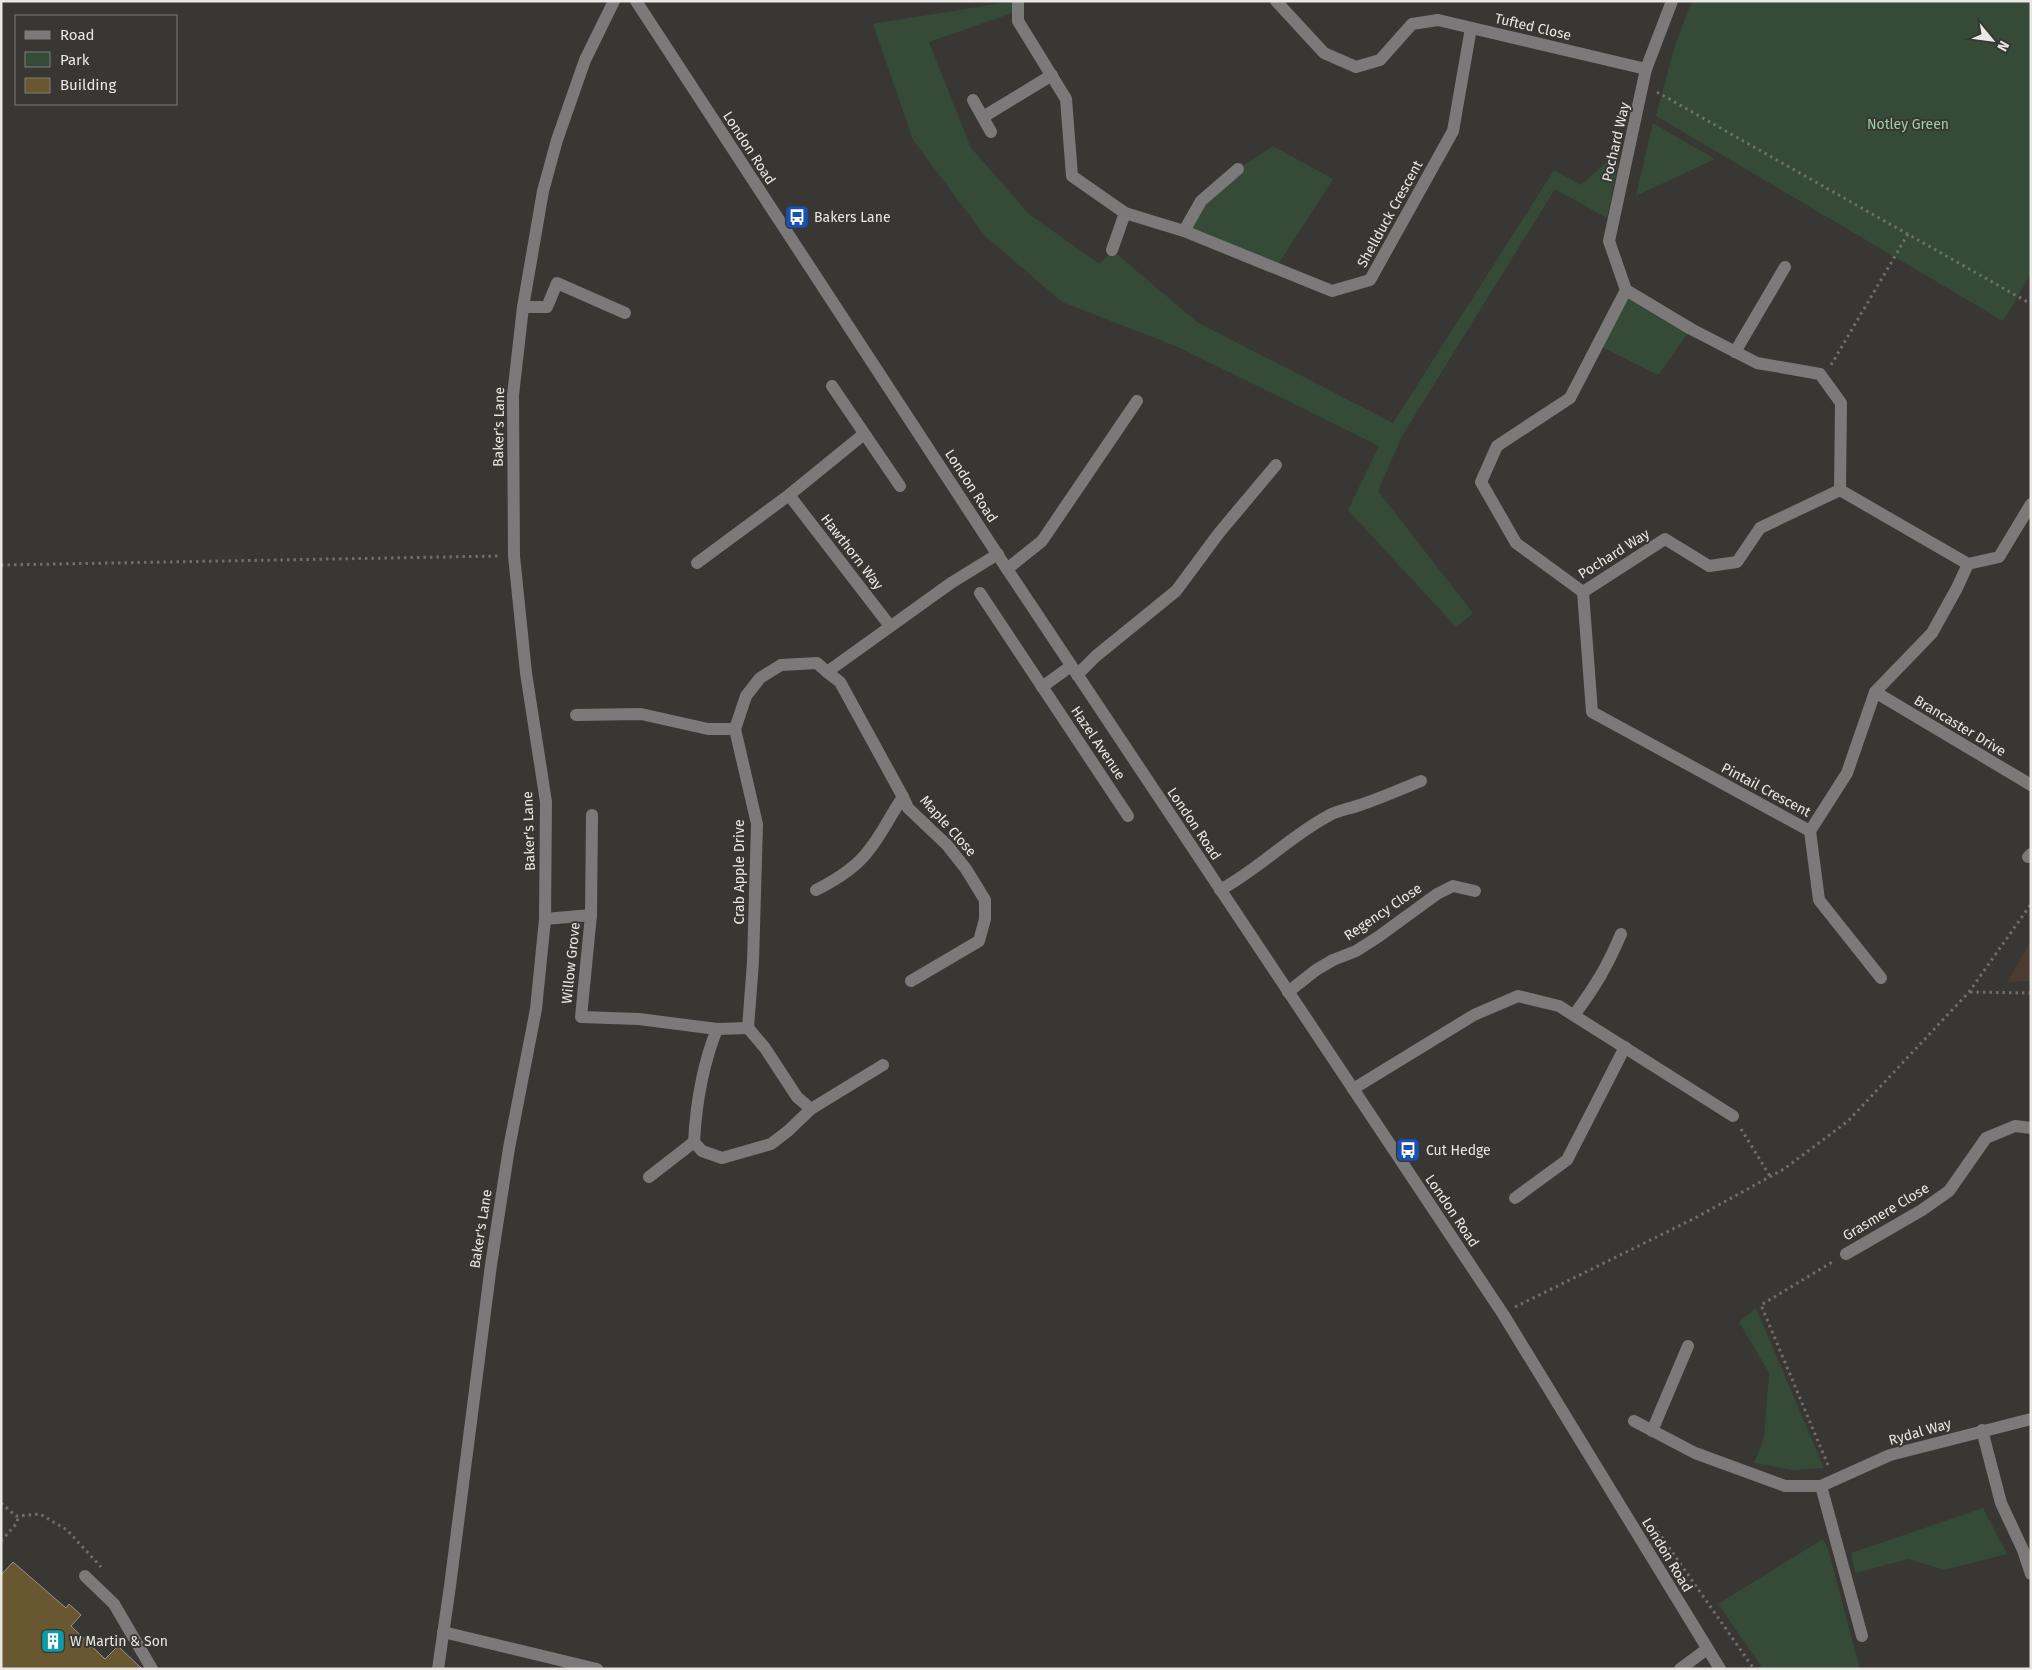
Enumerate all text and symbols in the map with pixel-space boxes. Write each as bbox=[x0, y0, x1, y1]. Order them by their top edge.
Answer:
street label: Tufted Close bbox=[1493, 10, 1573, 44]
legend bbox=[15, 15, 178, 105]
north arrow bbox=[1967, 15, 2017, 65]
text: Road bbox=[60, 26, 95, 44]
text: N bbox=[1993, 38, 2013, 54]
text: Park bbox=[60, 51, 90, 69]
text: Building bbox=[60, 76, 116, 94]
street label: Pochard Way bbox=[1599, 101, 1633, 183]
street label: London Road bbox=[719, 108, 779, 188]
park label: Notley Green bbox=[1867, 116, 1949, 133]
street label: Shellduck Crescent bbox=[1354, 157, 1427, 271]
bus stop icon: Bakers Lane bbox=[784, 204, 810, 230]
place label: Bakers Lane bbox=[814, 209, 891, 226]
street label: Baker's Lane bbox=[490, 387, 508, 467]
street label: London Road bbox=[941, 446, 1001, 526]
street label: Hawthorn Way bbox=[817, 511, 887, 593]
street label: Pochard Way bbox=[1575, 525, 1653, 583]
street label: Brancaster Drive bbox=[1911, 692, 2009, 760]
street label: Hazel Avenue bbox=[1067, 703, 1129, 783]
street label: Pintail Crescent bbox=[1718, 759, 1814, 821]
street label: London Road bbox=[1164, 785, 1224, 863]
street label: Baker's Lane bbox=[519, 791, 539, 871]
street label: Maple Close bbox=[916, 792, 980, 860]
street label: Crab Apple Drive bbox=[731, 819, 748, 925]
street label: Regency Close bbox=[1341, 880, 1425, 944]
street label: Willow Grove bbox=[558, 921, 584, 1005]
bus stop icon: Cut Hedge bbox=[1395, 1137, 1421, 1163]
place label: Cut Hedge bbox=[1426, 1142, 1491, 1159]
street label: London Road bbox=[1422, 1172, 1482, 1250]
street label: Grasmere Close bbox=[1840, 1180, 1932, 1244]
street label: Baker's Lane bbox=[466, 1188, 496, 1270]
street label: Rydal Way bbox=[1887, 1415, 1953, 1449]
street label: London Road bbox=[1638, 1515, 1696, 1595]
building icon: W Martin & Son bbox=[40, 1628, 66, 1654]
place label: W Martin & Son bbox=[70, 1633, 168, 1650]

